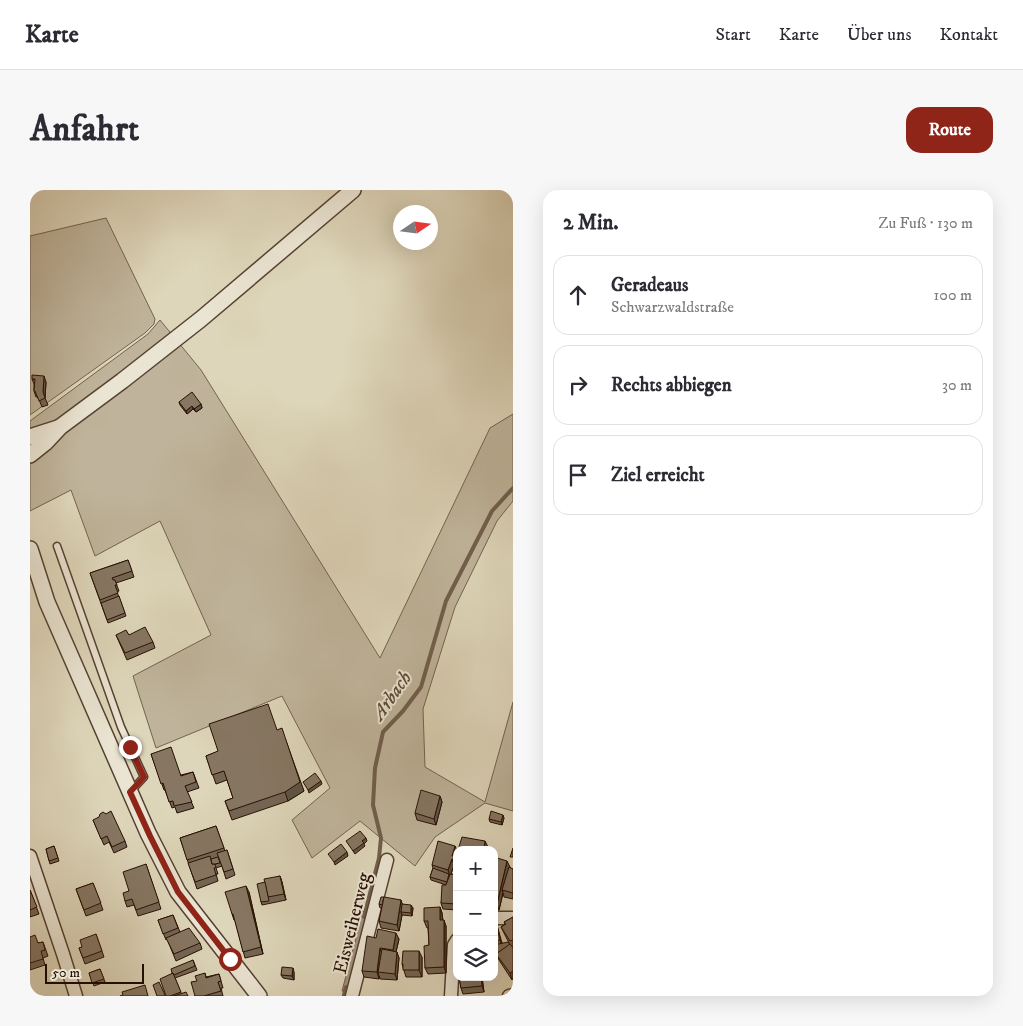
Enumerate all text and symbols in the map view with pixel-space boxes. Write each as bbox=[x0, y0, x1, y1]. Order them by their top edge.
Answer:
text: Karte bbox=[25, 20, 79, 50]
text: Start bbox=[715, 24, 751, 46]
text: Karte bbox=[779, 24, 819, 46]
text: Über uns bbox=[847, 24, 911, 46]
text: Kontakt bbox=[939, 24, 998, 46]
button: Route bbox=[906, 107, 993, 153]
text: Anfahrt bbox=[30, 108, 139, 152]
north arrow bbox=[393, 205, 438, 250]
text: 2 Min. bbox=[563, 210, 618, 236]
text: Zu Fuß · 130 m bbox=[878, 213, 973, 233]
text: Geradeaus bbox=[611, 274, 688, 297]
icon: ahead bbox=[564, 281, 592, 309]
text: 100 m bbox=[934, 285, 972, 305]
text: Schwarzwaldstraße bbox=[611, 297, 734, 317]
icon: right bbox=[564, 371, 592, 399]
text: Rechts abbiegen bbox=[611, 374, 732, 397]
text: 30 m bbox=[942, 375, 972, 395]
icon: arrive bbox=[564, 461, 592, 489]
text: Ziel erreicht bbox=[611, 464, 705, 487]
water label: Arbach bbox=[365, 667, 418, 727]
route end bbox=[119, 736, 142, 759]
map controls bbox=[453, 846, 498, 981]
button: + bbox=[453, 846, 498, 891]
street label: Eisweiherweg bbox=[329, 869, 376, 977]
button: − bbox=[453, 891, 498, 936]
button: layers bbox=[453, 936, 498, 981]
route start bbox=[219, 948, 242, 971]
scale bar bbox=[45, 961, 144, 984]
text: 50 m bbox=[52, 964, 80, 982]

